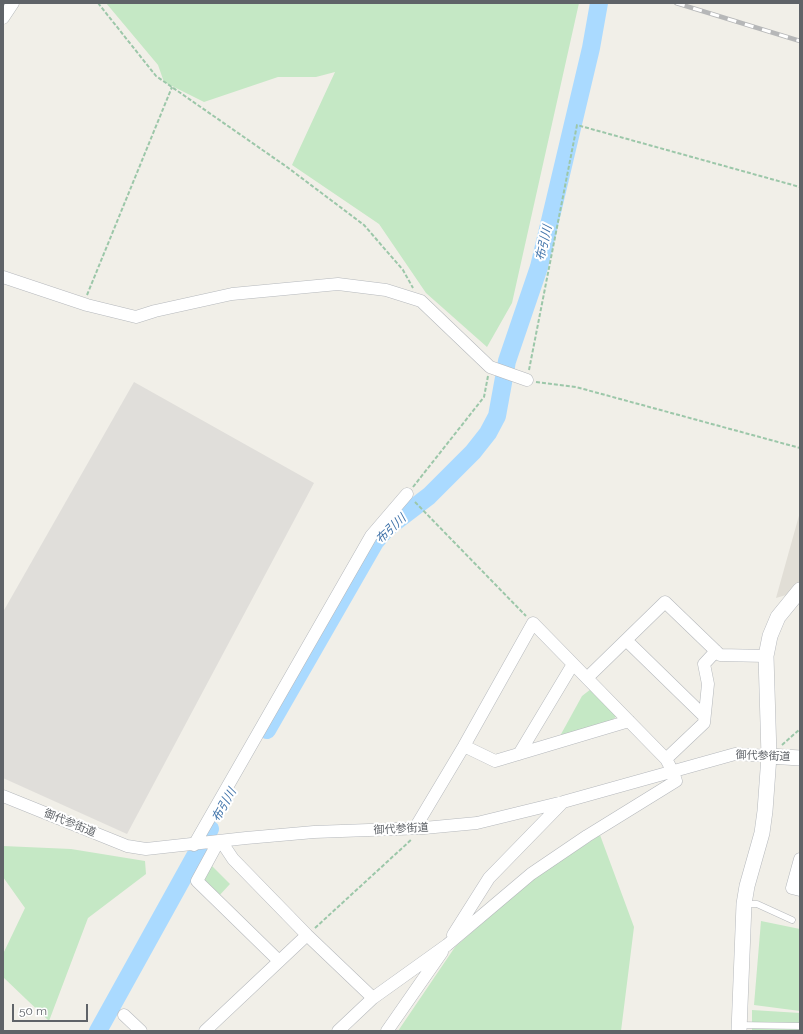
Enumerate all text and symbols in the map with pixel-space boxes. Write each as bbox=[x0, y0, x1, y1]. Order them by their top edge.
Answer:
water label: 布引川 bbox=[533, 224, 555, 262]
water label: 布引川 bbox=[373, 511, 409, 547]
street label: 御代参街道 bbox=[735, 748, 791, 764]
water label: 布引川 bbox=[209, 786, 239, 824]
street label: 御代参街道 bbox=[42, 807, 98, 839]
street label: 御代参街道 bbox=[373, 821, 429, 837]
scale bar bbox=[14, 996, 90, 1022]
text: 50 m bbox=[19, 1004, 47, 1018]

